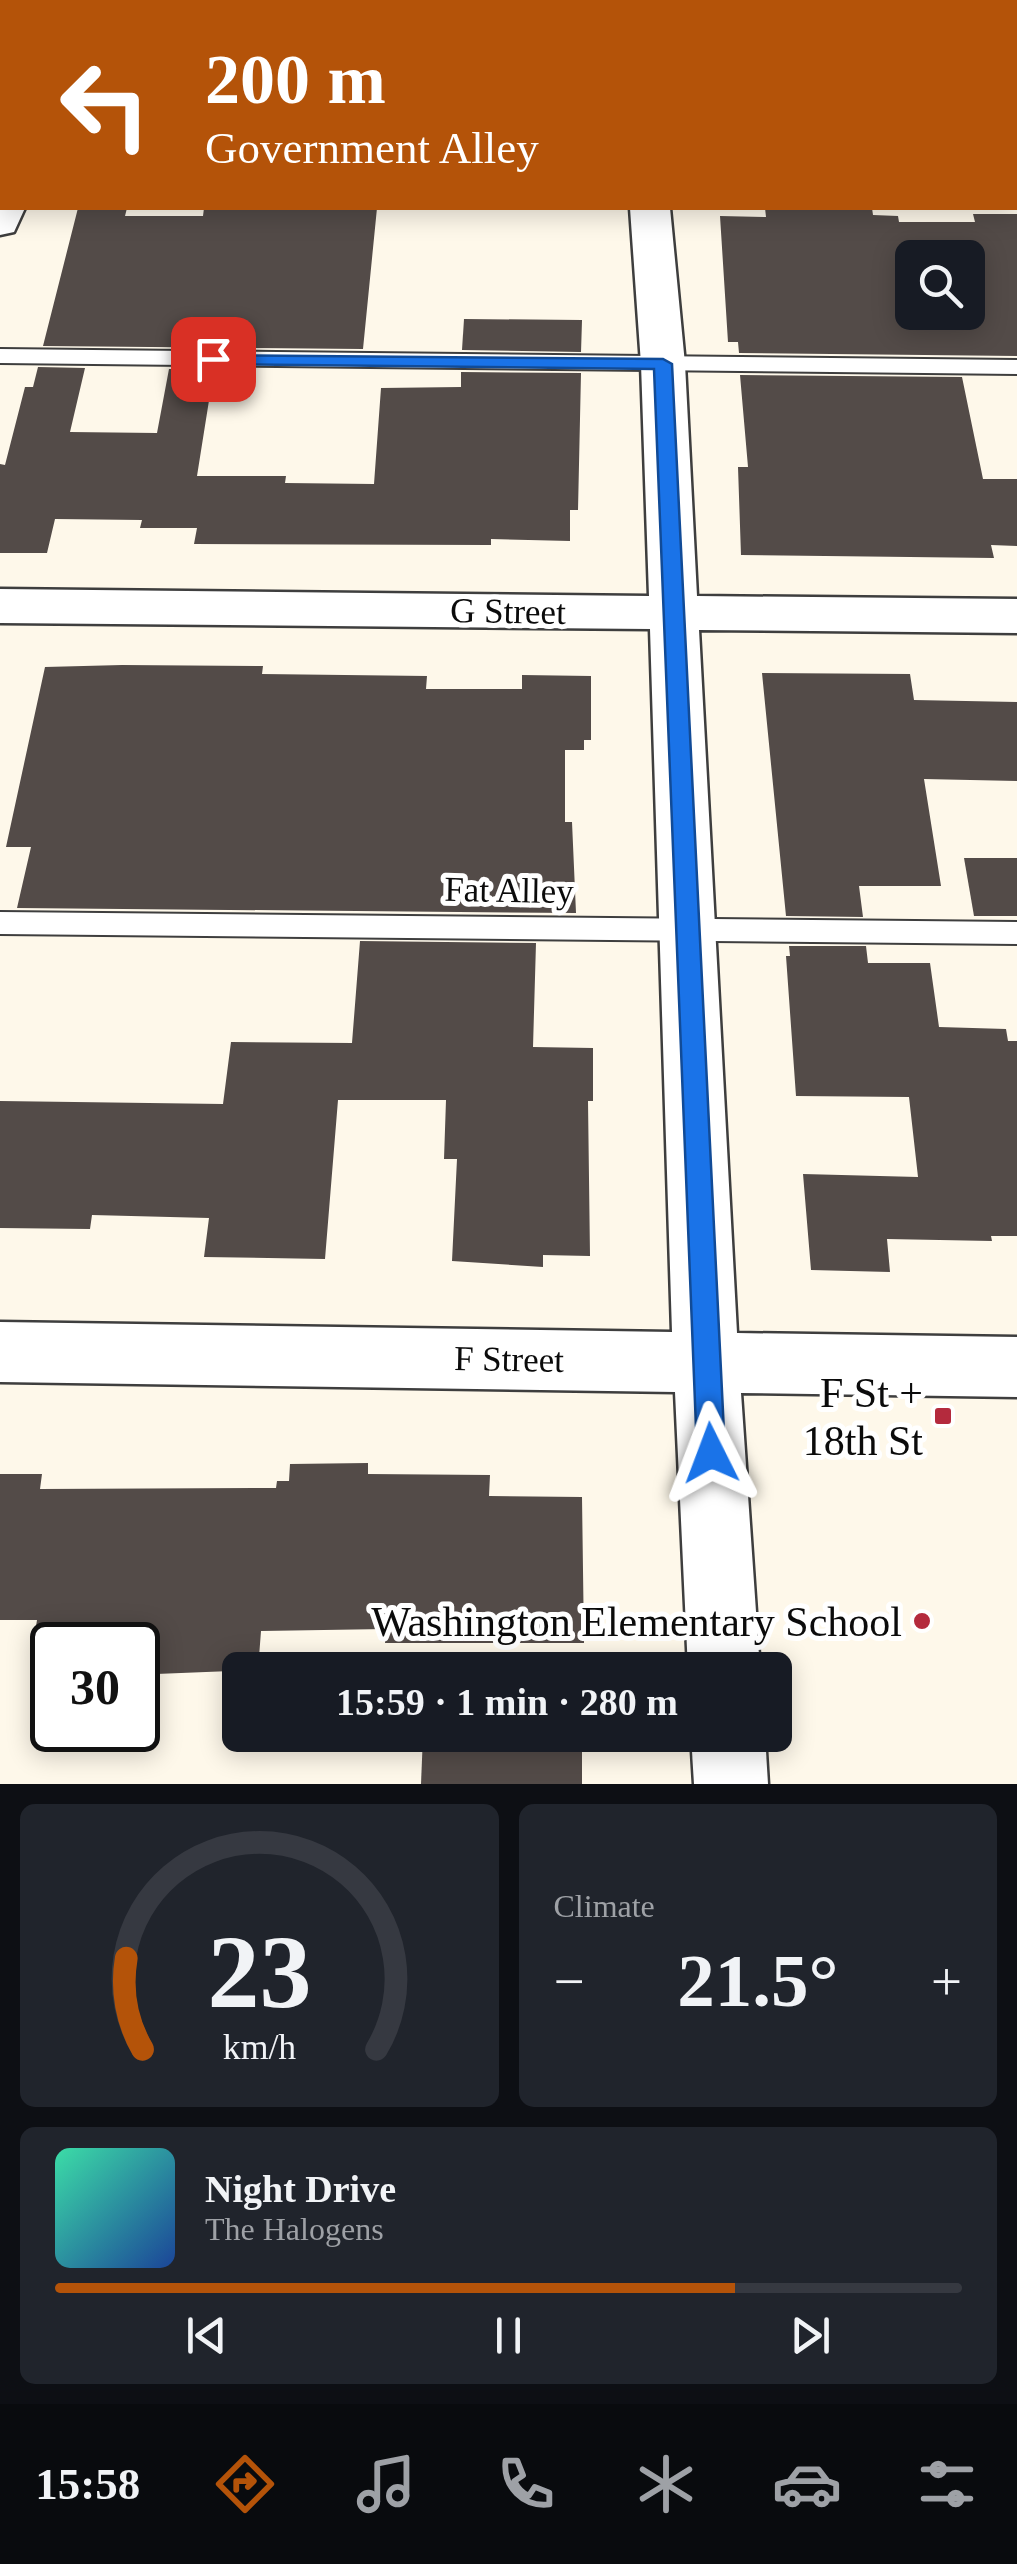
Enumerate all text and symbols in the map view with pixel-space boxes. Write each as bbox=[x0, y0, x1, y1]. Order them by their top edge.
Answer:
icon: left bbox=[40, 40, 170, 170]
text: 200 m bbox=[205, 41, 386, 118]
text: Government Alley bbox=[205, 123, 539, 173]
map controls bbox=[895, 240, 985, 330]
button: search bbox=[895, 240, 985, 330]
pin bbox=[171, 317, 256, 402]
icon: arrive bbox=[186, 332, 241, 387]
street label: G Street bbox=[450, 591, 566, 632]
street label: Fat Alley bbox=[444, 870, 574, 911]
street label: F Street bbox=[454, 1339, 565, 1380]
place label: F St + 18th St bbox=[803, 1370, 923, 1464]
position arrow bbox=[659, 1401, 763, 1505]
marker: F St + 18th St bbox=[932, 1405, 954, 1427]
place label: Washington Elementary School bbox=[371, 1599, 902, 1645]
marker: Washington Elementary School bbox=[911, 1610, 933, 1632]
speed limit sign: 30 bbox=[30, 1622, 160, 1752]
text: 15:59 · 1 min · 280 m bbox=[336, 1681, 678, 1723]
text: Climate bbox=[554, 1888, 655, 1924]
text: 23 bbox=[207, 1914, 311, 2029]
text: 21.5° bbox=[677, 1939, 838, 2022]
text: − bbox=[554, 1951, 585, 2012]
text: + bbox=[931, 1951, 962, 2012]
text: km/h bbox=[223, 2027, 296, 2067]
text: Night Drive bbox=[205, 2168, 396, 2210]
text: The Halogens bbox=[205, 2211, 384, 2247]
icon: previous bbox=[179, 2308, 234, 2363]
icon: pause bbox=[481, 2308, 536, 2363]
icon: next bbox=[783, 2308, 838, 2363]
icon: directions bbox=[210, 2449, 280, 2519]
icon: music bbox=[351, 2449, 421, 2519]
icon: phone bbox=[491, 2449, 561, 2519]
icon: climate bbox=[631, 2449, 701, 2519]
icon: car bbox=[772, 2449, 842, 2519]
icon: filters bbox=[912, 2449, 982, 2519]
text: 15:58 bbox=[35, 2459, 140, 2509]

